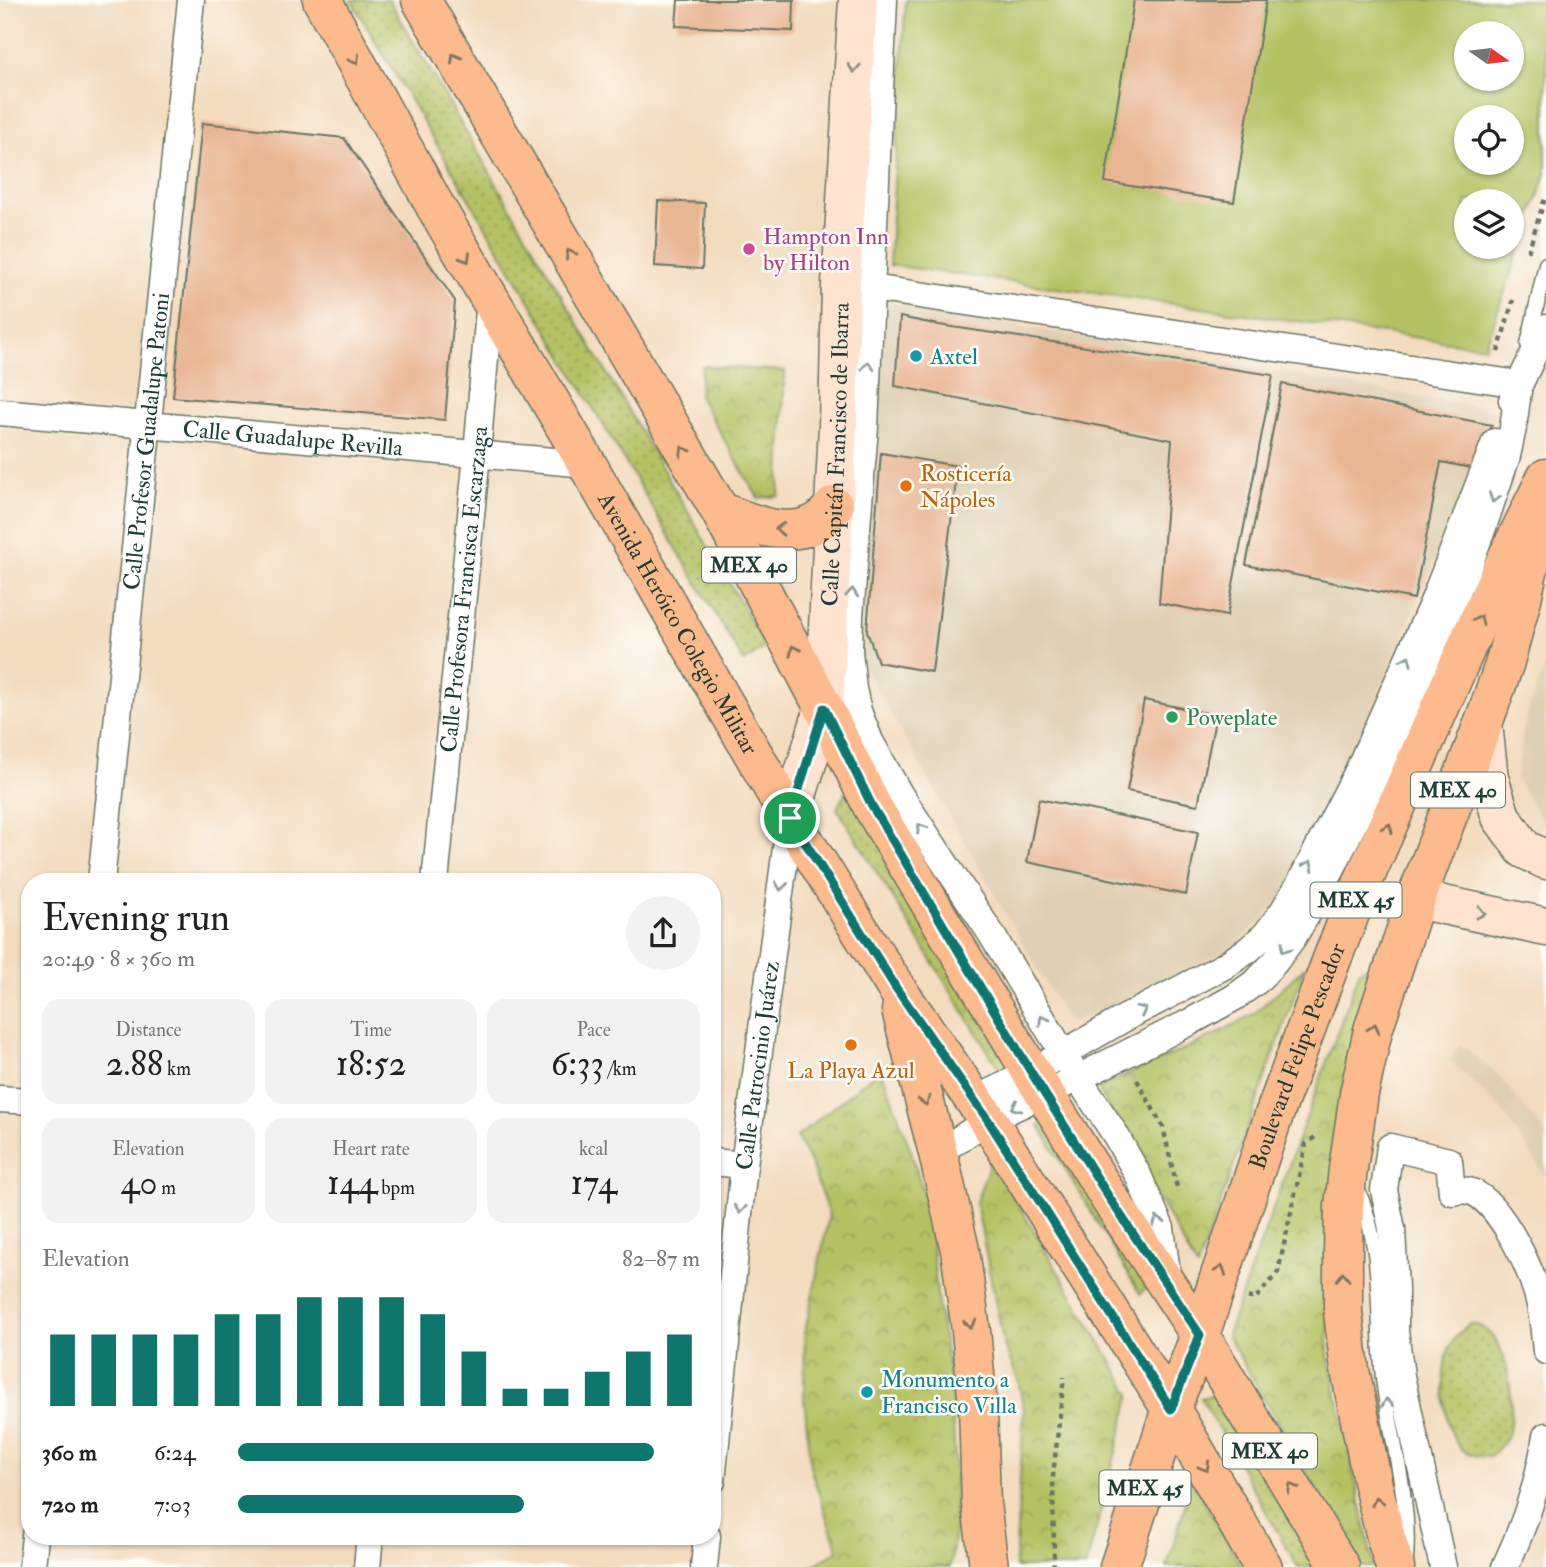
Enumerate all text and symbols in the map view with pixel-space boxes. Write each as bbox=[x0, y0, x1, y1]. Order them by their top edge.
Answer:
north arrow bbox=[1454, 21, 1524, 91]
map controls bbox=[1454, 21, 1524, 259]
one-way arrow bbox=[450, 52, 463, 65]
one-way arrow bbox=[347, 53, 360, 65]
one-way arrow bbox=[847, 63, 862, 74]
button: locate bbox=[1454, 105, 1524, 175]
button: layers bbox=[1454, 189, 1524, 259]
place label: Hampton Inn by Hilton bbox=[763, 222, 889, 277]
marker: Hampton Inn by Hilton bbox=[741, 241, 757, 257]
one-way arrow bbox=[565, 249, 578, 262]
one-way arrow bbox=[458, 251, 471, 264]
street label: Calle Profesor Guadalupe Patoni bbox=[117, 291, 176, 591]
street label: Calle Capitán Francisco de Ibarra bbox=[815, 301, 856, 607]
place label: Axtel bbox=[929, 342, 978, 371]
marker: Axtel bbox=[908, 348, 924, 364]
one-way arrow bbox=[860, 360, 875, 371]
street label: Calle Guadalupe Revilla bbox=[181, 414, 405, 463]
street label: Calle Profesora Francisca Escarzaga bbox=[434, 425, 494, 754]
one-way arrow bbox=[679, 445, 692, 458]
place label: Rosticería Nápoles bbox=[920, 459, 1012, 515]
marker: Rosticería Nápoles bbox=[898, 478, 914, 494]
street label: Avenida Heróico Colegio Militar bbox=[591, 486, 765, 760]
one-way arrow bbox=[1488, 491, 1502, 504]
one-way arrow bbox=[774, 521, 785, 536]
road number: MEX 40 bbox=[702, 548, 796, 582]
one-way arrow bbox=[844, 587, 859, 598]
one-way arrow bbox=[1471, 614, 1485, 627]
one-way arrow bbox=[788, 645, 802, 657]
one-way arrow bbox=[1399, 654, 1413, 667]
place label: Poweplate bbox=[1186, 703, 1278, 733]
marker: Poweplate bbox=[1164, 709, 1180, 725]
road number: MEX 40 bbox=[1411, 772, 1505, 808]
pin bbox=[760, 788, 820, 848]
icon: arrive bbox=[771, 799, 809, 837]
one-way arrow bbox=[916, 822, 929, 835]
one-way arrow bbox=[1380, 823, 1394, 835]
one-way arrow bbox=[1301, 860, 1315, 872]
one-way arrow bbox=[774, 880, 789, 892]
road number: MEX 45 bbox=[1310, 883, 1402, 918]
text: Evening run bbox=[42, 894, 230, 942]
button: share bbox=[626, 896, 700, 970]
one-way arrow bbox=[1475, 905, 1487, 920]
street label: Boulevard Felipe Pescador bbox=[1243, 938, 1352, 1173]
one-way arrow bbox=[1281, 940, 1294, 953]
text: 20:49 · 8 × 360 m bbox=[42, 944, 195, 973]
street label: Calle Patrocinio Juárez bbox=[729, 959, 786, 1172]
one-way arrow bbox=[1135, 1004, 1147, 1018]
one-way arrow bbox=[1038, 1014, 1051, 1027]
text: Distance bbox=[115, 1018, 182, 1042]
text: Time bbox=[350, 1018, 392, 1042]
text: Pace bbox=[577, 1018, 611, 1042]
one-way arrow bbox=[1366, 1022, 1381, 1034]
marker: La Playa Azul bbox=[843, 1037, 859, 1053]
text: 2.88 bbox=[106, 1042, 163, 1086]
text: 18:52 bbox=[336, 1042, 406, 1086]
text: 6:33 bbox=[551, 1042, 604, 1086]
place label: La Playa Azul bbox=[787, 1056, 915, 1085]
text: km bbox=[163, 1057, 191, 1081]
text: /km bbox=[604, 1057, 637, 1081]
one-way arrow bbox=[917, 1095, 931, 1107]
one-way arrow bbox=[1011, 1099, 1023, 1113]
text: Elevation bbox=[112, 1137, 185, 1161]
text: Heart rate bbox=[332, 1137, 410, 1161]
text: kcal bbox=[579, 1137, 608, 1161]
text: 40 bbox=[121, 1161, 157, 1205]
text: 144 bbox=[327, 1161, 377, 1205]
text: 174 bbox=[570, 1161, 617, 1205]
text: m bbox=[157, 1176, 176, 1200]
text: bpm bbox=[377, 1176, 415, 1200]
one-way arrow bbox=[733, 1204, 748, 1215]
one-way arrow bbox=[1152, 1216, 1166, 1228]
text: Elevation bbox=[42, 1244, 130, 1273]
text: 82–87 m bbox=[622, 1244, 700, 1273]
one-way arrow bbox=[1213, 1264, 1227, 1277]
one-way arrow bbox=[1335, 1271, 1351, 1282]
one-way arrow bbox=[962, 1318, 977, 1330]
place label: Monumento a Francisco Villa bbox=[881, 1365, 1017, 1420]
marker: Monumento a Francisco Villa bbox=[859, 1384, 875, 1400]
one-way arrow bbox=[1379, 1397, 1394, 1408]
road number: MEX 40 bbox=[1223, 1434, 1317, 1468]
text: 360 m bbox=[42, 1438, 97, 1467]
text: 6:24 bbox=[154, 1438, 195, 1467]
one-way arrow bbox=[1197, 1460, 1210, 1473]
road number: MEX 45 bbox=[1100, 1470, 1190, 1506]
one-way arrow bbox=[1287, 1482, 1300, 1495]
text: 720 m bbox=[42, 1490, 99, 1519]
text: 7:03 bbox=[154, 1490, 191, 1519]
one-way arrow bbox=[1371, 1495, 1385, 1507]

